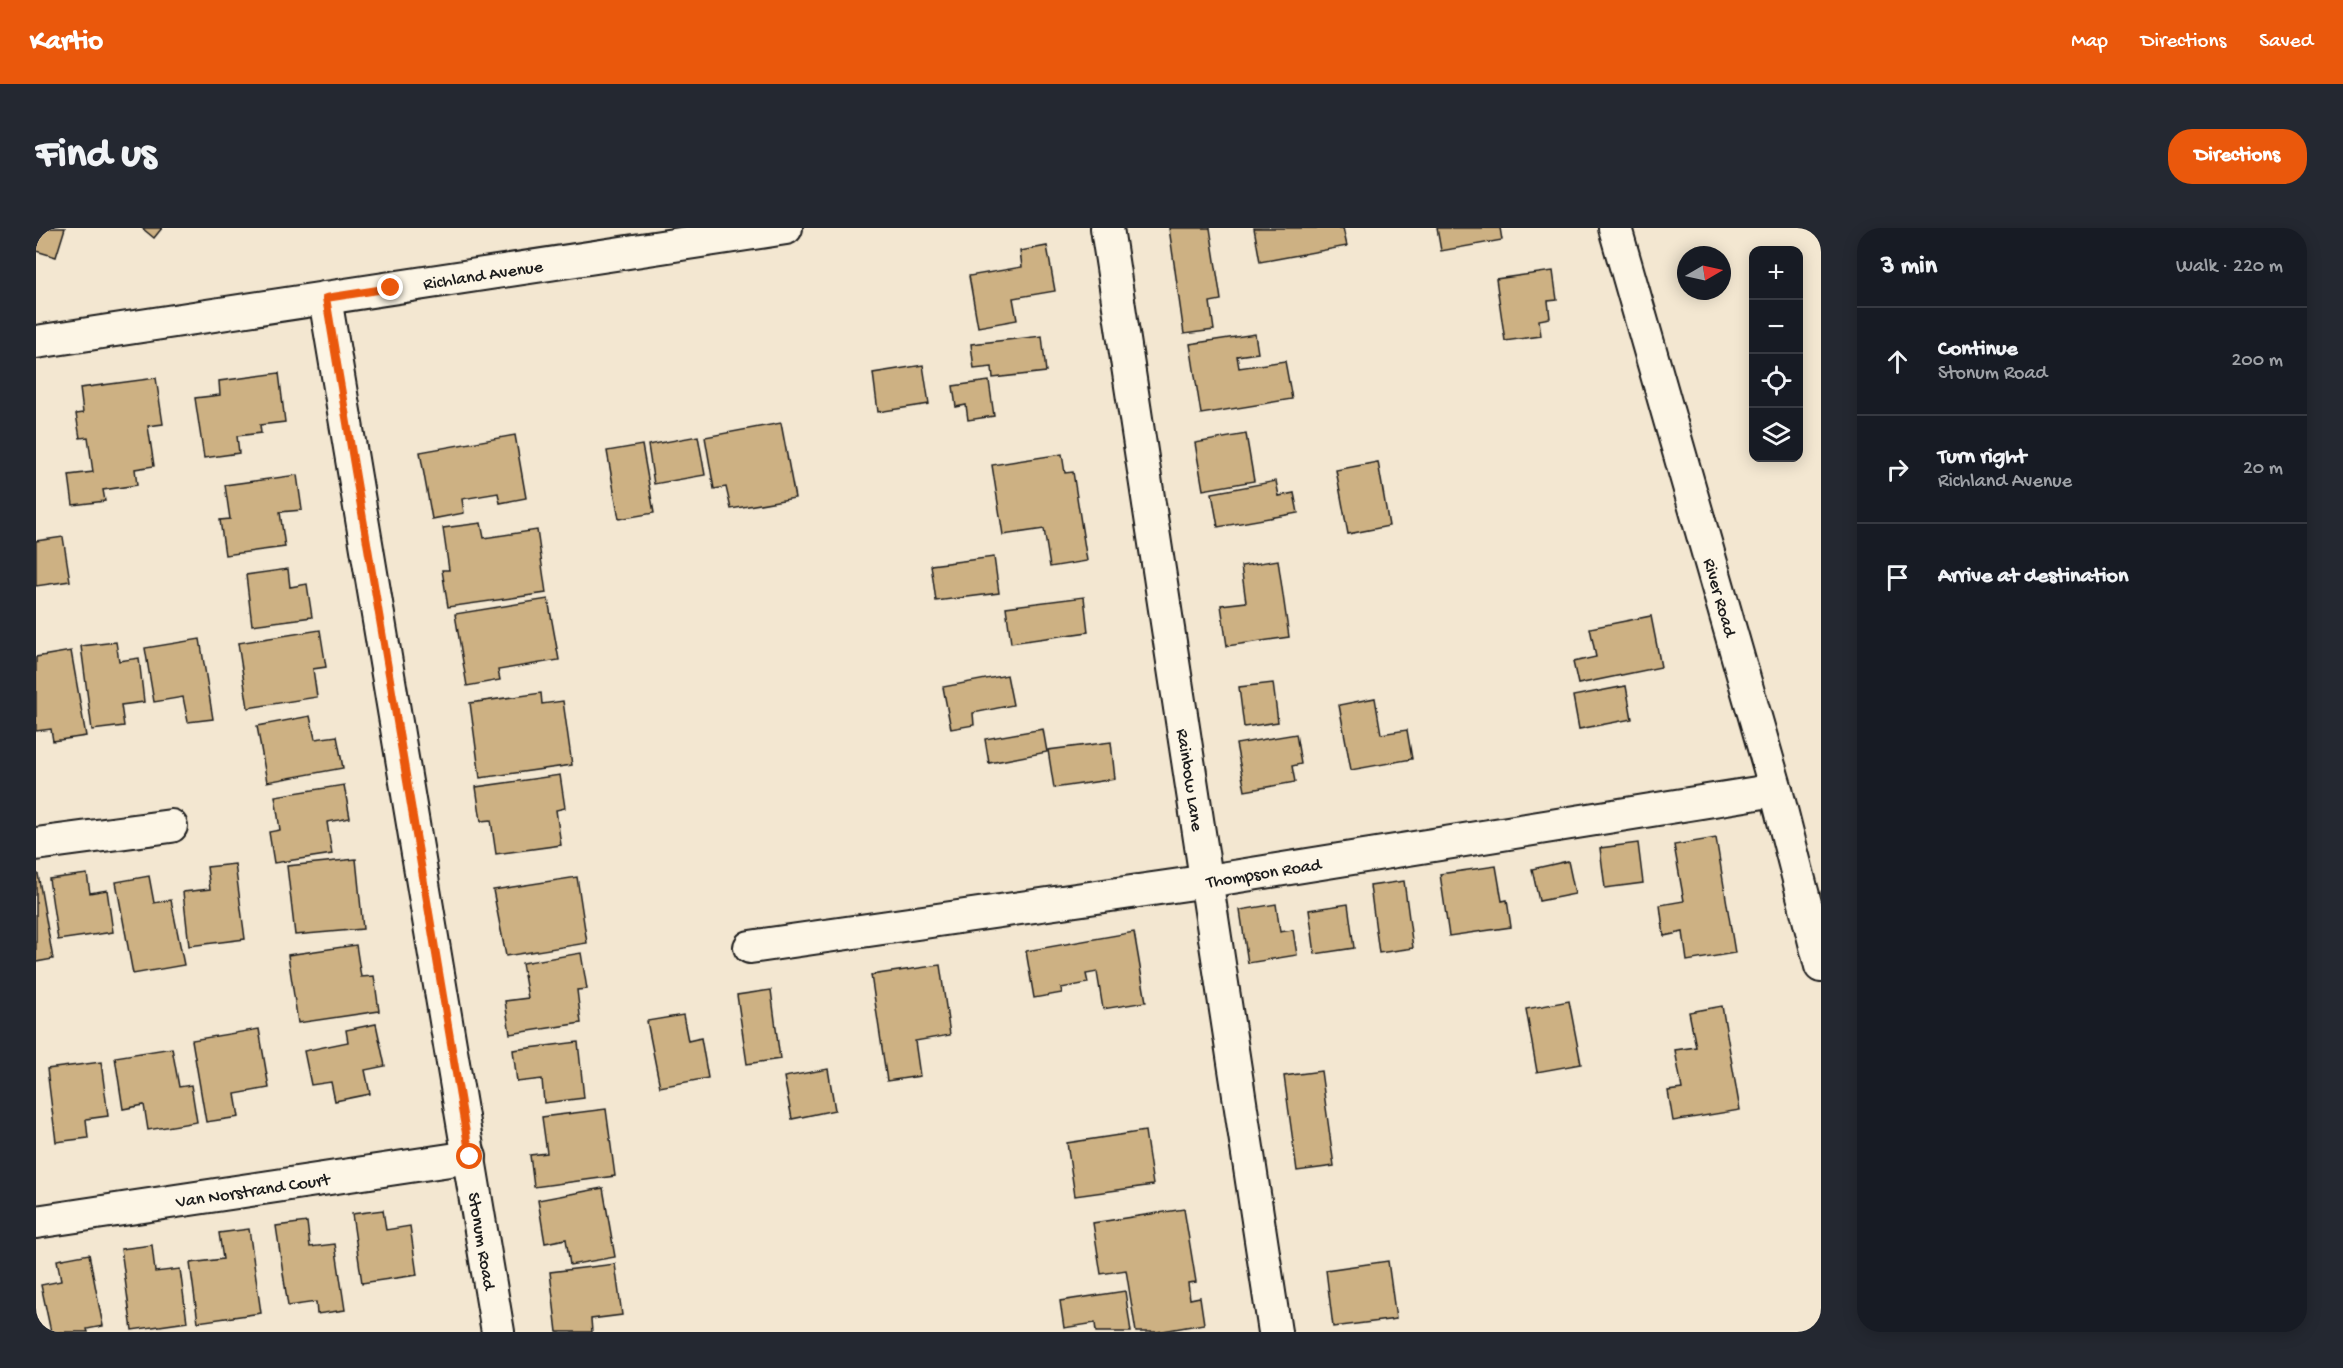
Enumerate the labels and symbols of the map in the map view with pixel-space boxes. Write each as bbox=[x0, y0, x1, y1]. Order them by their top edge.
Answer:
north arrow bbox=[1677, 246, 1731, 300]
street label: Richland Avenue bbox=[422, 257, 545, 296]
route end bbox=[377, 274, 403, 300]
street label: River Road bbox=[1697, 556, 1740, 641]
street label: Rainbow Lane bbox=[1170, 727, 1207, 833]
street label: Thompson Road bbox=[1204, 855, 1324, 894]
route start bbox=[456, 1143, 482, 1169]
street label: Van Norstrand Court bbox=[174, 1170, 333, 1214]
street label: Stonum Road bbox=[462, 1191, 499, 1293]

